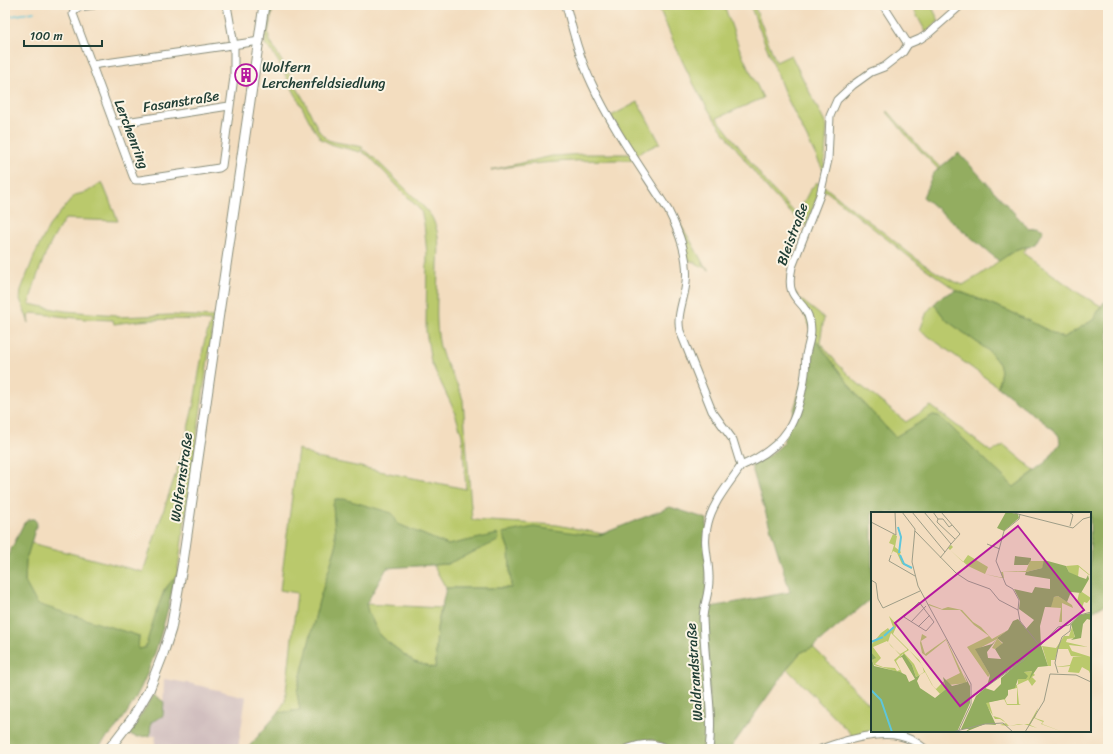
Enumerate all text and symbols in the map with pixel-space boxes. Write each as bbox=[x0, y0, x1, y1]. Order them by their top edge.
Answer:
scale bar bbox=[24, 22, 102, 48]
text: 100 m bbox=[30, 25, 63, 47]
place label: Wolfern Lerchenfeldsiedlung bbox=[262, 55, 386, 96]
building icon: Wolfern Lerchenfeldsiedlung bbox=[233, 62, 259, 88]
street label: Fasanstraße bbox=[141, 83, 221, 120]
street label: Lerchenring bbox=[107, 96, 156, 173]
street label: Bleistraße bbox=[770, 199, 815, 269]
street label: Wolfernstraße bbox=[163, 431, 200, 523]
inset map bbox=[871, 512, 1091, 732]
street label: Waldrandstraße bbox=[679, 622, 710, 722]

